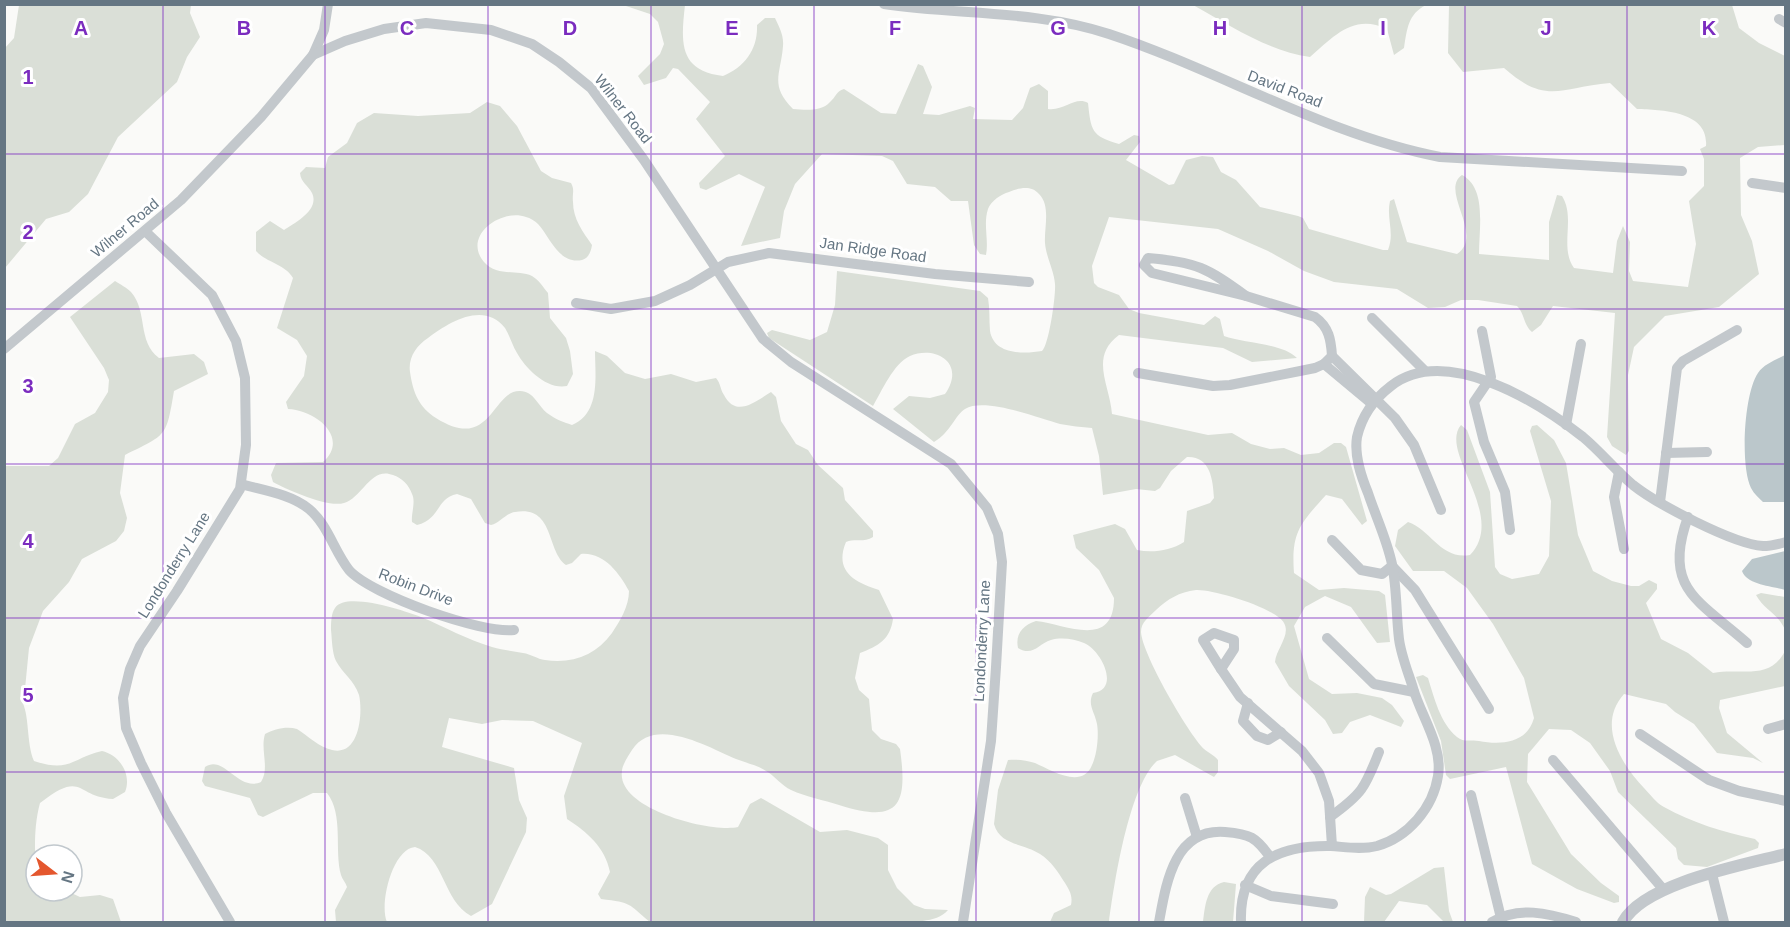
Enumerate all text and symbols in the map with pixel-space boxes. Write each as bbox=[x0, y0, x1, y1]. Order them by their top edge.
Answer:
text: A bbox=[74, 17, 88, 39]
text: B bbox=[237, 17, 251, 39]
text: C bbox=[400, 17, 414, 39]
text: D bbox=[563, 17, 577, 39]
text: E bbox=[725, 17, 739, 39]
text: F bbox=[889, 17, 901, 39]
text: G bbox=[1050, 17, 1066, 39]
text: H bbox=[1213, 17, 1227, 39]
text: I bbox=[1380, 17, 1386, 39]
text: J bbox=[1540, 17, 1552, 39]
text: K bbox=[1702, 17, 1717, 39]
text: 1 bbox=[22, 66, 34, 88]
street label: David Road bbox=[1246, 67, 1325, 111]
street label: Wilner Road bbox=[591, 71, 655, 146]
street label: Wilner Road bbox=[88, 195, 162, 261]
text: 2 bbox=[22, 221, 34, 243]
street label: Jan Ridge Road bbox=[819, 234, 928, 265]
text: 3 bbox=[22, 375, 34, 397]
street label: Londonderry Lane bbox=[134, 509, 213, 621]
text: 4 bbox=[22, 530, 34, 552]
street label: Robin Drive bbox=[377, 565, 456, 609]
street label: Londonderry Lane bbox=[970, 580, 993, 702]
text: 5 bbox=[22, 684, 34, 706]
north arrow bbox=[24, 843, 84, 903]
text: N bbox=[58, 869, 78, 885]

